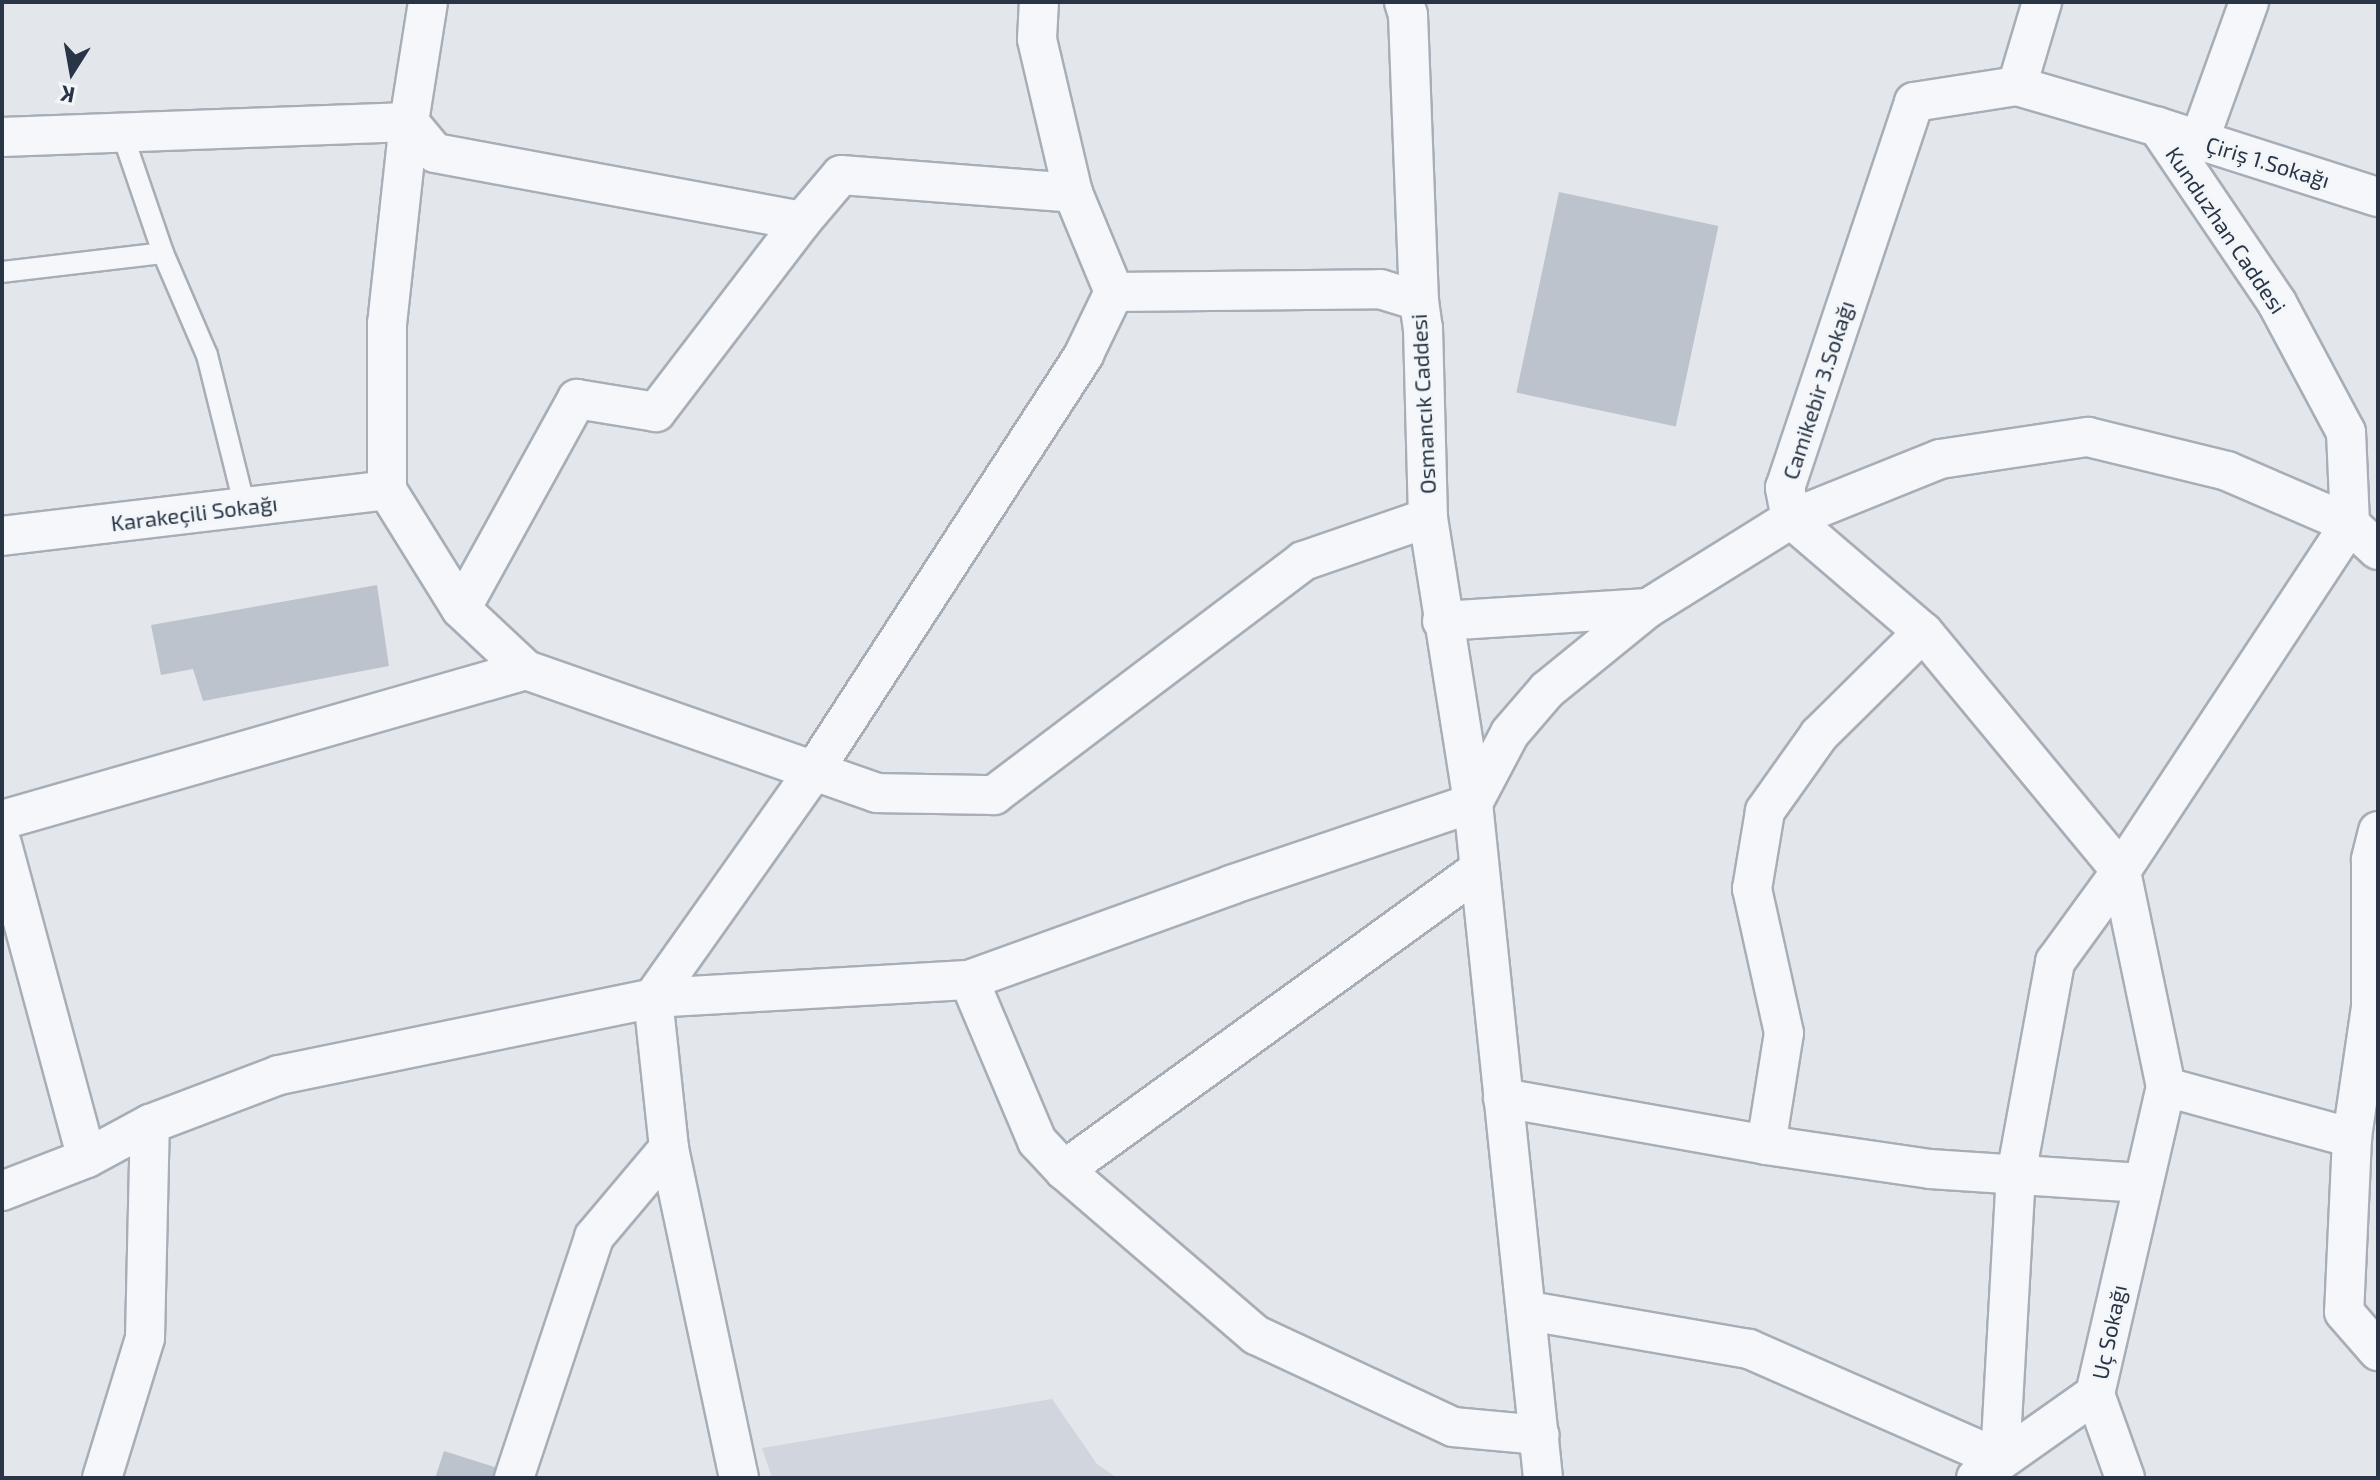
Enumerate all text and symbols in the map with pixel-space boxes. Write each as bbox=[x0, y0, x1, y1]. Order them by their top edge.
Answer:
north arrow bbox=[32, 32, 112, 112]
text: K bbox=[58, 81, 77, 110]
street label: Çiriş 1.Sokağı bbox=[2203, 131, 2333, 193]
street label: Kunduzhan Caddesi bbox=[2160, 142, 2292, 318]
street label: Camikebir 3.Sokağı bbox=[1777, 297, 1859, 483]
street label: Osmancık Caddesi bbox=[1405, 313, 1441, 495]
street label: Karakeçili Sokağı bbox=[109, 490, 279, 536]
street label: Uç Sokağı bbox=[2086, 1282, 2132, 1382]

